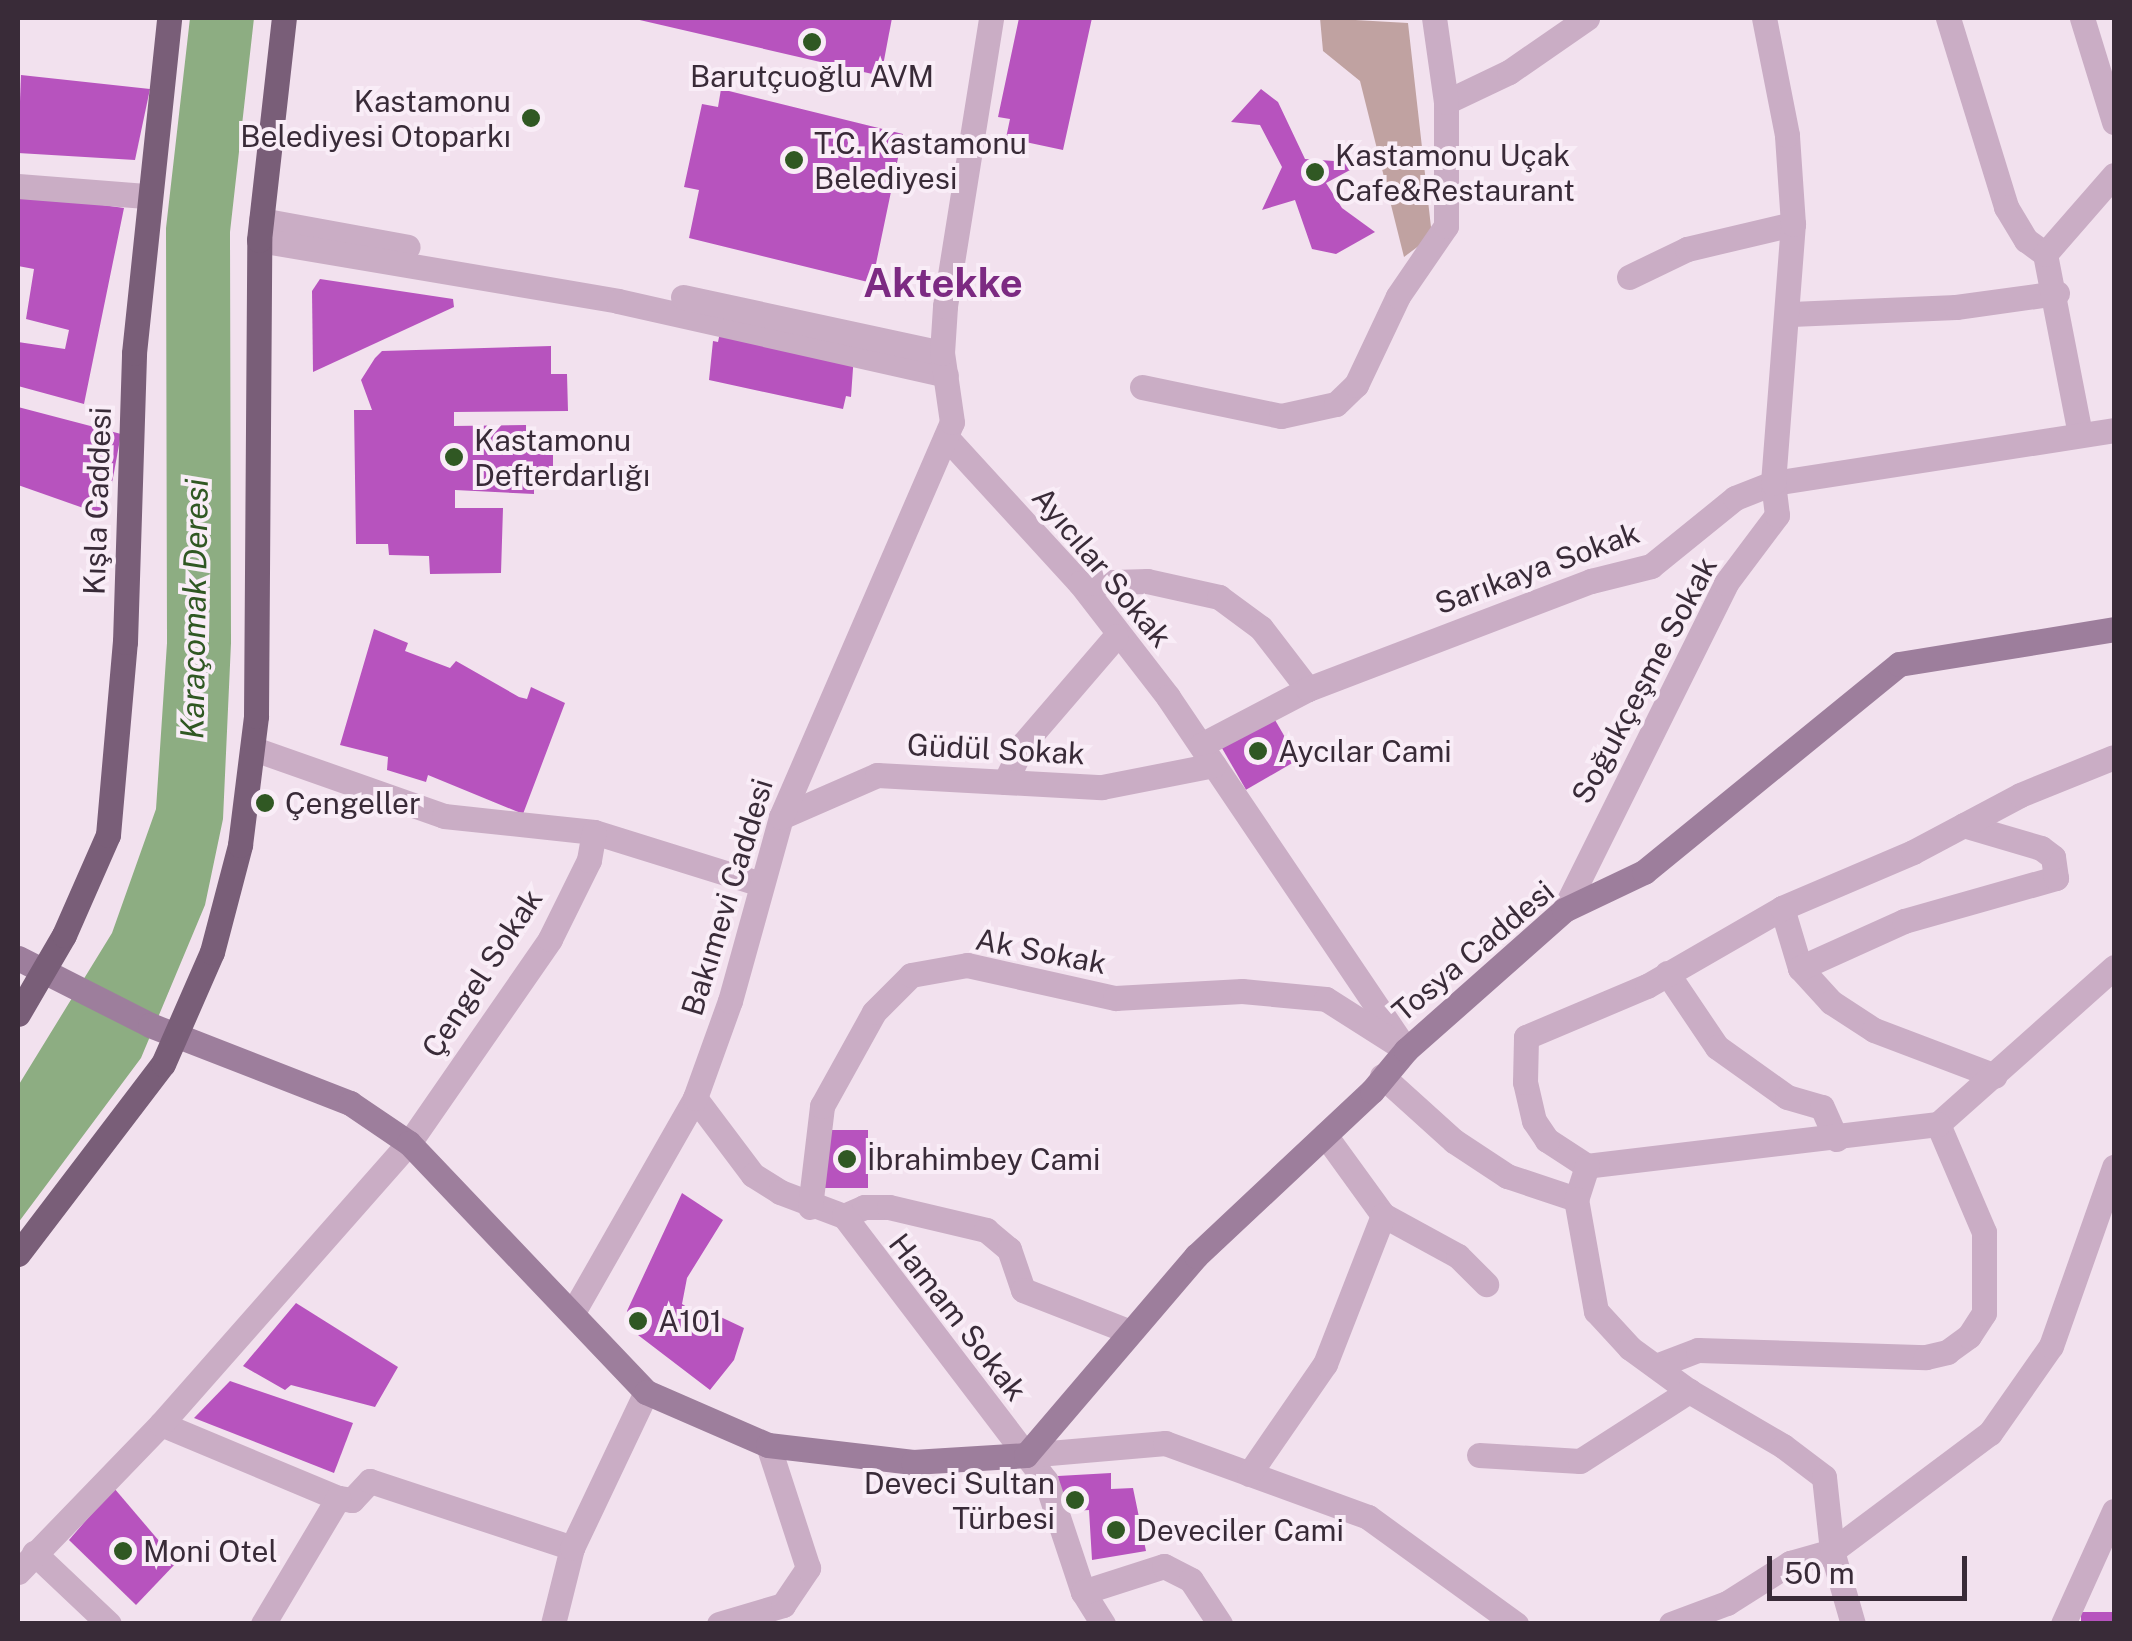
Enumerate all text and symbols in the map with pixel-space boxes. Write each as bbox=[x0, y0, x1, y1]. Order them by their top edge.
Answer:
marker: Barutçuoğlu AVM bbox=[801, 31, 823, 53]
place label: Barutçuoğlu AVM bbox=[690, 58, 934, 94]
place label: Kastamonu Belediyesi Otoparkı bbox=[240, 83, 511, 154]
marker: Kastamonu Belediyesi Otoparkı bbox=[520, 107, 542, 129]
place label: T.C. Kastamonu Belediyesi bbox=[814, 125, 1027, 196]
place label: Kastamonu Uçak Cafe&Restaurant bbox=[1335, 137, 1575, 208]
marker: T.C. Kastamonu Belediyesi bbox=[783, 149, 805, 171]
marker: Kastamonu Uçak Cafe&Restaurant bbox=[1304, 161, 1326, 183]
district label: Aktekke bbox=[863, 259, 1023, 307]
street label: Kışla Caddesi bbox=[76, 406, 118, 596]
place label: Kastamonu Defterdarlığı bbox=[474, 422, 650, 492]
marker: Kastamonu Defterdarlığı bbox=[443, 446, 465, 468]
water label: Karaçomak Deresi bbox=[174, 478, 216, 740]
street label: Ayıcılar Sokak bbox=[1025, 480, 1179, 654]
street label: Sarıkaya Sokak bbox=[1430, 514, 1644, 622]
street label: Soğukçeşme Sokak bbox=[1564, 550, 1724, 810]
street label: Güdül Sokak bbox=[906, 726, 1086, 772]
place label: Aycılar Cami bbox=[1278, 733, 1452, 769]
marker: Aycılar Cami bbox=[1247, 740, 1269, 762]
street label: Bakımevi Caddesi bbox=[674, 774, 780, 1020]
place label: Çengeller bbox=[285, 785, 421, 821]
marker: Çengeller bbox=[254, 792, 276, 814]
street label: Tosya Caddesi bbox=[1385, 873, 1561, 1029]
street label: Çengel Sokak bbox=[414, 882, 550, 1064]
street label: Ak Sokak bbox=[973, 921, 1109, 981]
place label: İbrahimbey Cami bbox=[867, 1141, 1100, 1177]
marker: İbrahimbey Cami bbox=[836, 1148, 858, 1170]
street label: Hamam Sokak bbox=[882, 1226, 1034, 1408]
place label: A101 bbox=[658, 1303, 722, 1339]
marker: A101 bbox=[627, 1310, 649, 1332]
place label: Deveci Sultan Türbesi bbox=[864, 1465, 1055, 1536]
marker: Deveci Sultan Türbesi bbox=[1064, 1489, 1086, 1511]
place label: Deveciler Cami bbox=[1136, 1512, 1344, 1548]
marker: Deveciler Cami bbox=[1105, 1519, 1127, 1541]
place label: Moni Otel bbox=[143, 1533, 278, 1569]
scale bar bbox=[1772, 1536, 1972, 1598]
marker: Moni Otel bbox=[112, 1540, 134, 1562]
text: 50 m bbox=[1784, 1555, 1855, 1591]

